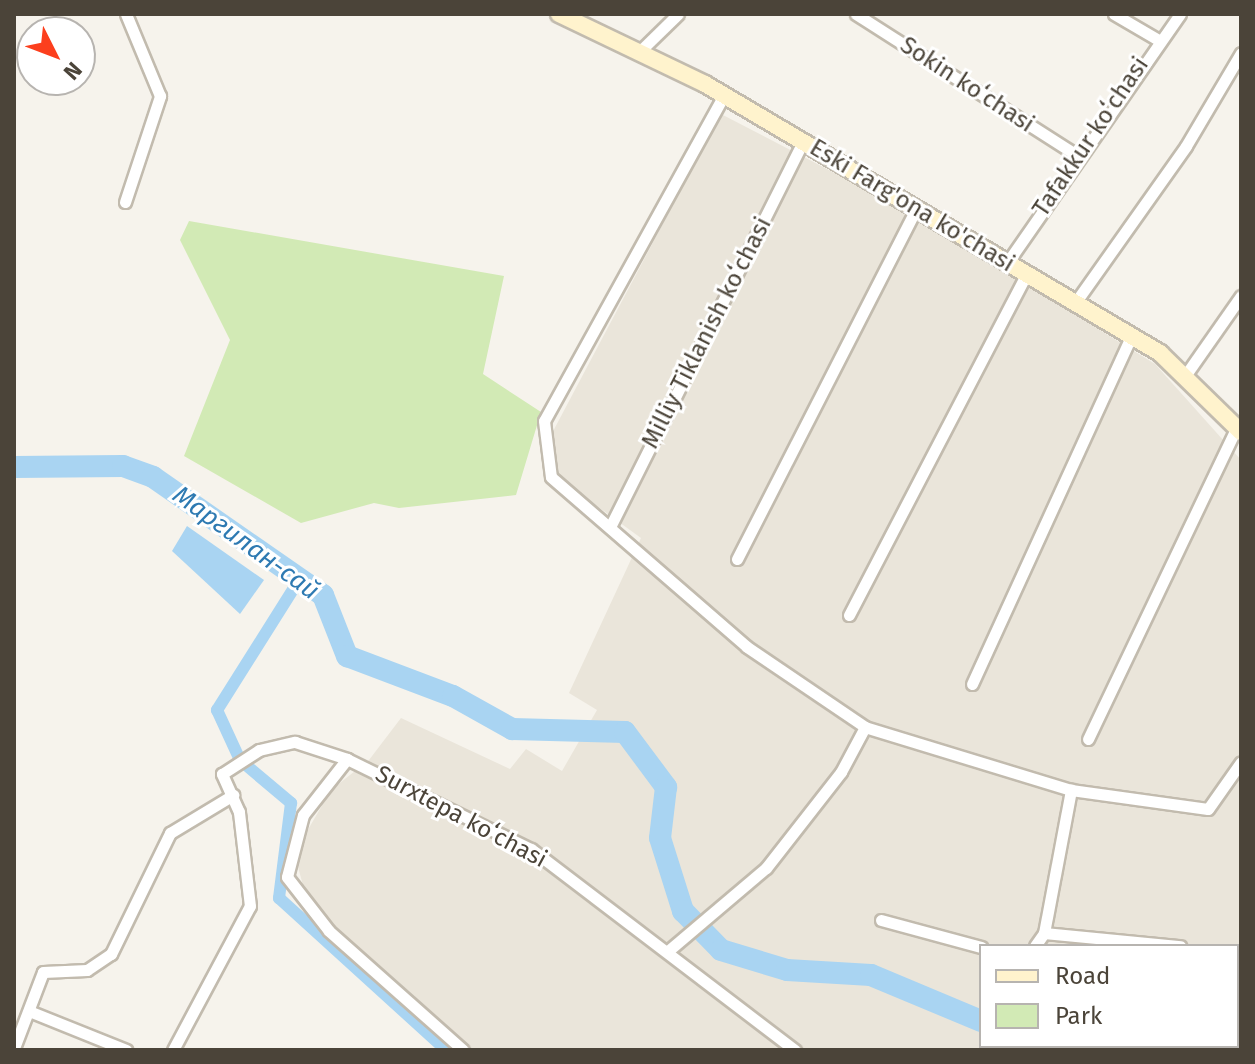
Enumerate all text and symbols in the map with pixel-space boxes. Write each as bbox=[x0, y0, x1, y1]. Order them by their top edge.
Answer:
north arrow bbox=[16, 16, 96, 96]
street label: Sokin koʻchasi bbox=[895, 31, 1039, 139]
street label: Tafakkur koʻchasi bbox=[1027, 52, 1155, 222]
text: N bbox=[58, 57, 88, 86]
street label: Eski Farg'ona ko'chasi bbox=[804, 133, 1020, 279]
street label: Milliy Tiklanish koʻchasi bbox=[636, 213, 778, 453]
water label: Маргилан-сай bbox=[167, 479, 325, 607]
street label: Surxtepa koʻchasi bbox=[370, 760, 552, 874]
legend bbox=[979, 944, 1239, 1048]
text: Road bbox=[1055, 962, 1110, 990]
text: Park bbox=[1055, 1002, 1102, 1030]

